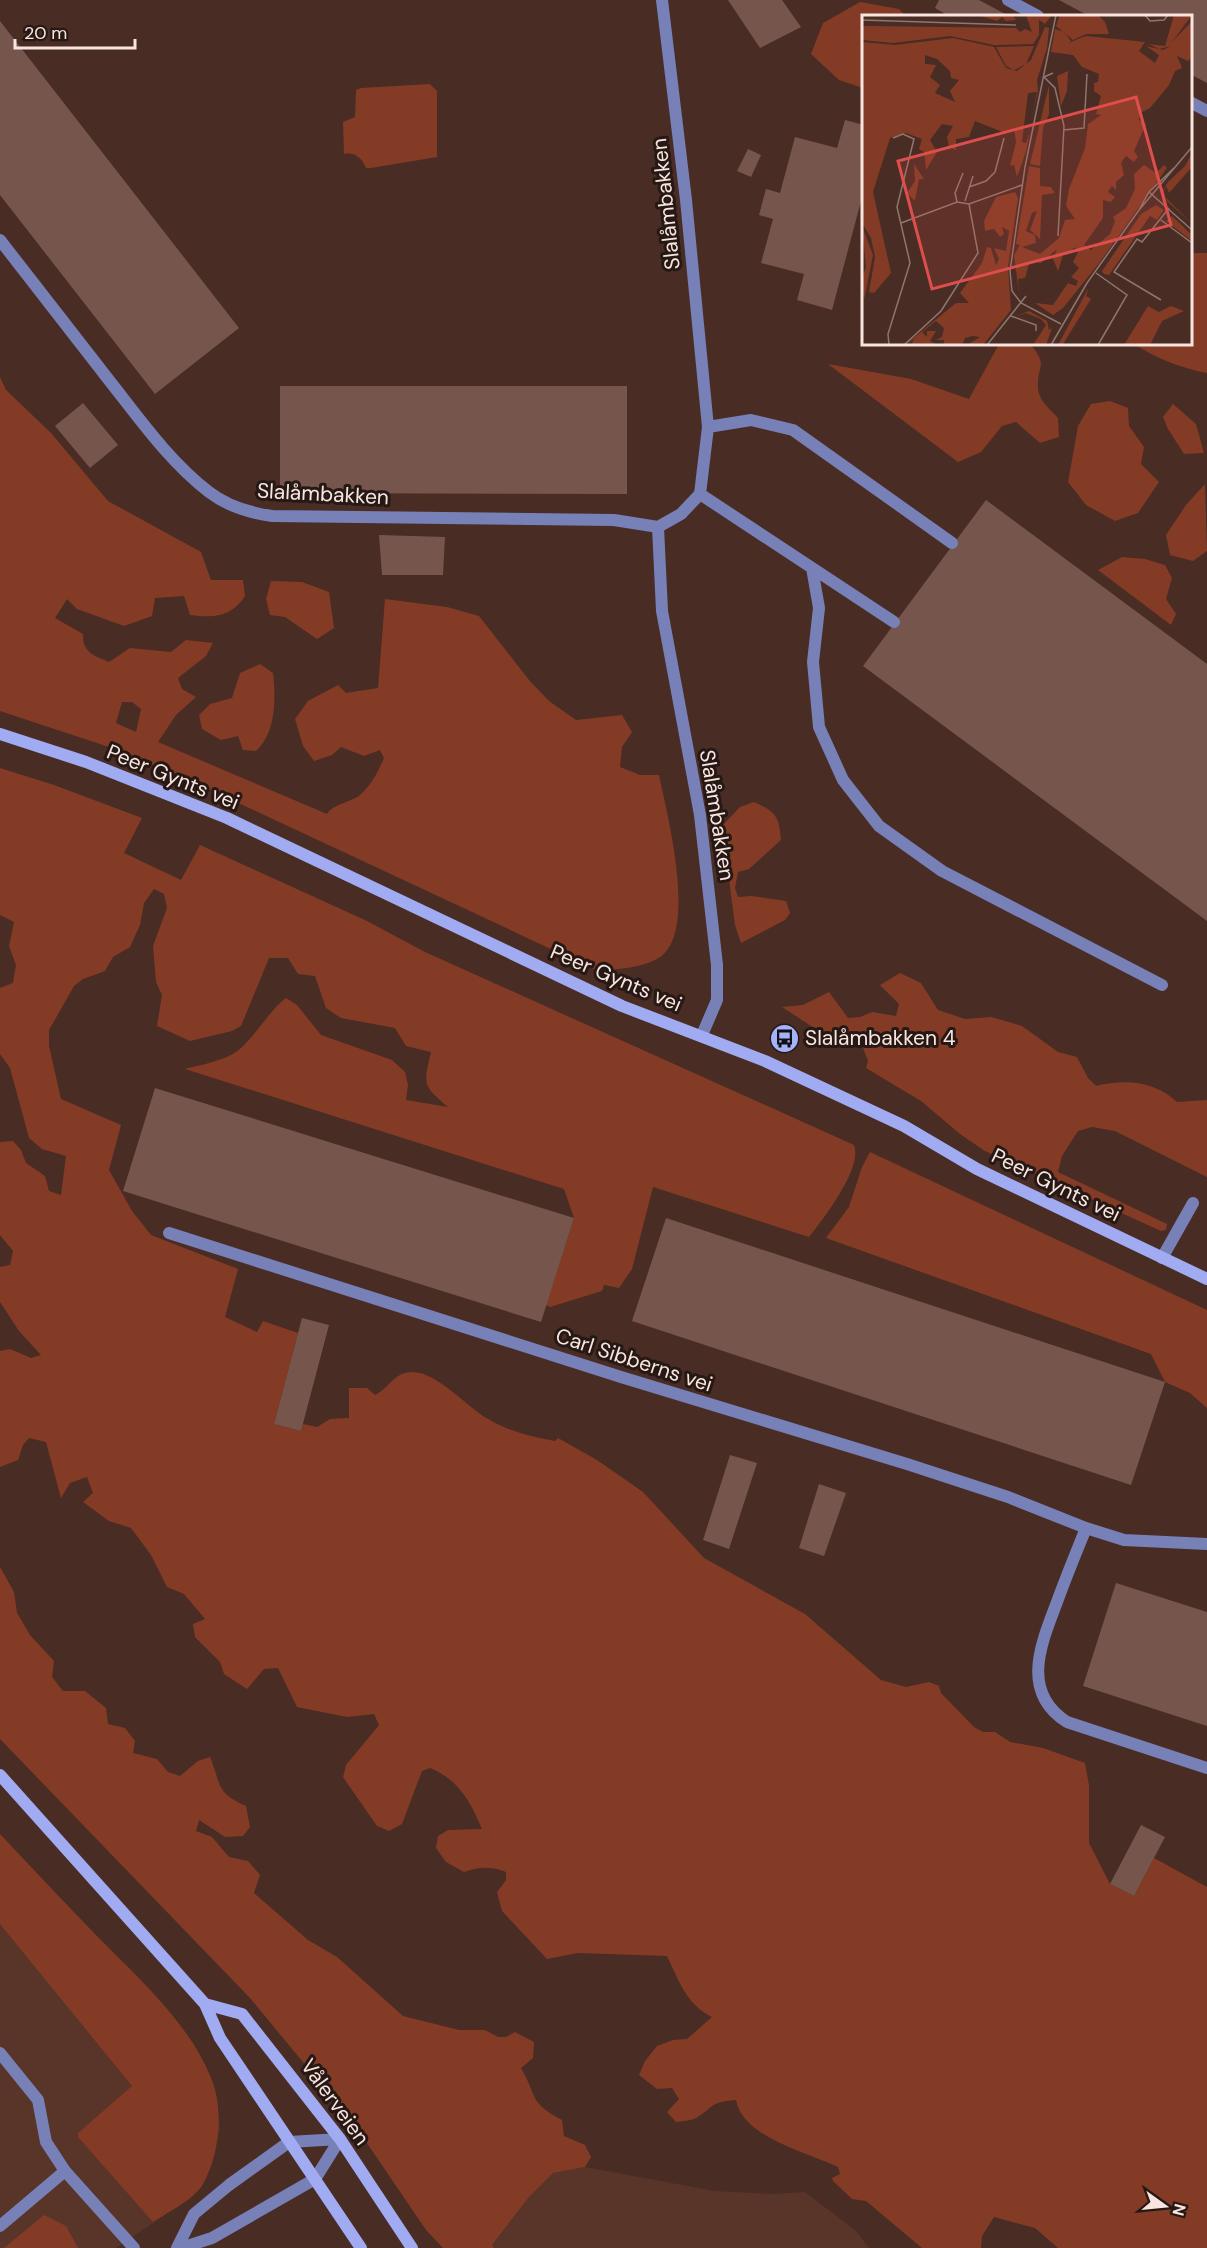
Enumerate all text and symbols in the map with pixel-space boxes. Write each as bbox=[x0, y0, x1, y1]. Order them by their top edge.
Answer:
scale bar bbox=[15, 12, 135, 50]
inset map bbox=[862, 15, 1192, 345]
text: 20 m bbox=[24, 21, 67, 45]
street label: Slalåmbakken bbox=[645, 137, 687, 271]
street label: Slalåmbakken bbox=[256, 477, 390, 511]
street label: Peer Gynts vei bbox=[103, 738, 243, 816]
street label: Slalåmbakken bbox=[693, 748, 741, 882]
street label: Peer Gynts vei bbox=[546, 938, 686, 1018]
bus stop icon: Slalåmbakken 4 bbox=[768, 1022, 800, 1054]
place label: Slalåmbakken 4 bbox=[805, 1024, 956, 1052]
street label: Peer Gynts vei bbox=[987, 1142, 1125, 1228]
street label: Carl Sibberns vei bbox=[552, 1321, 716, 1399]
street label: Vålerveien bbox=[294, 2053, 376, 2151]
north arrow bbox=[1135, 2176, 1195, 2236]
text: N bbox=[1167, 2201, 1191, 2218]

